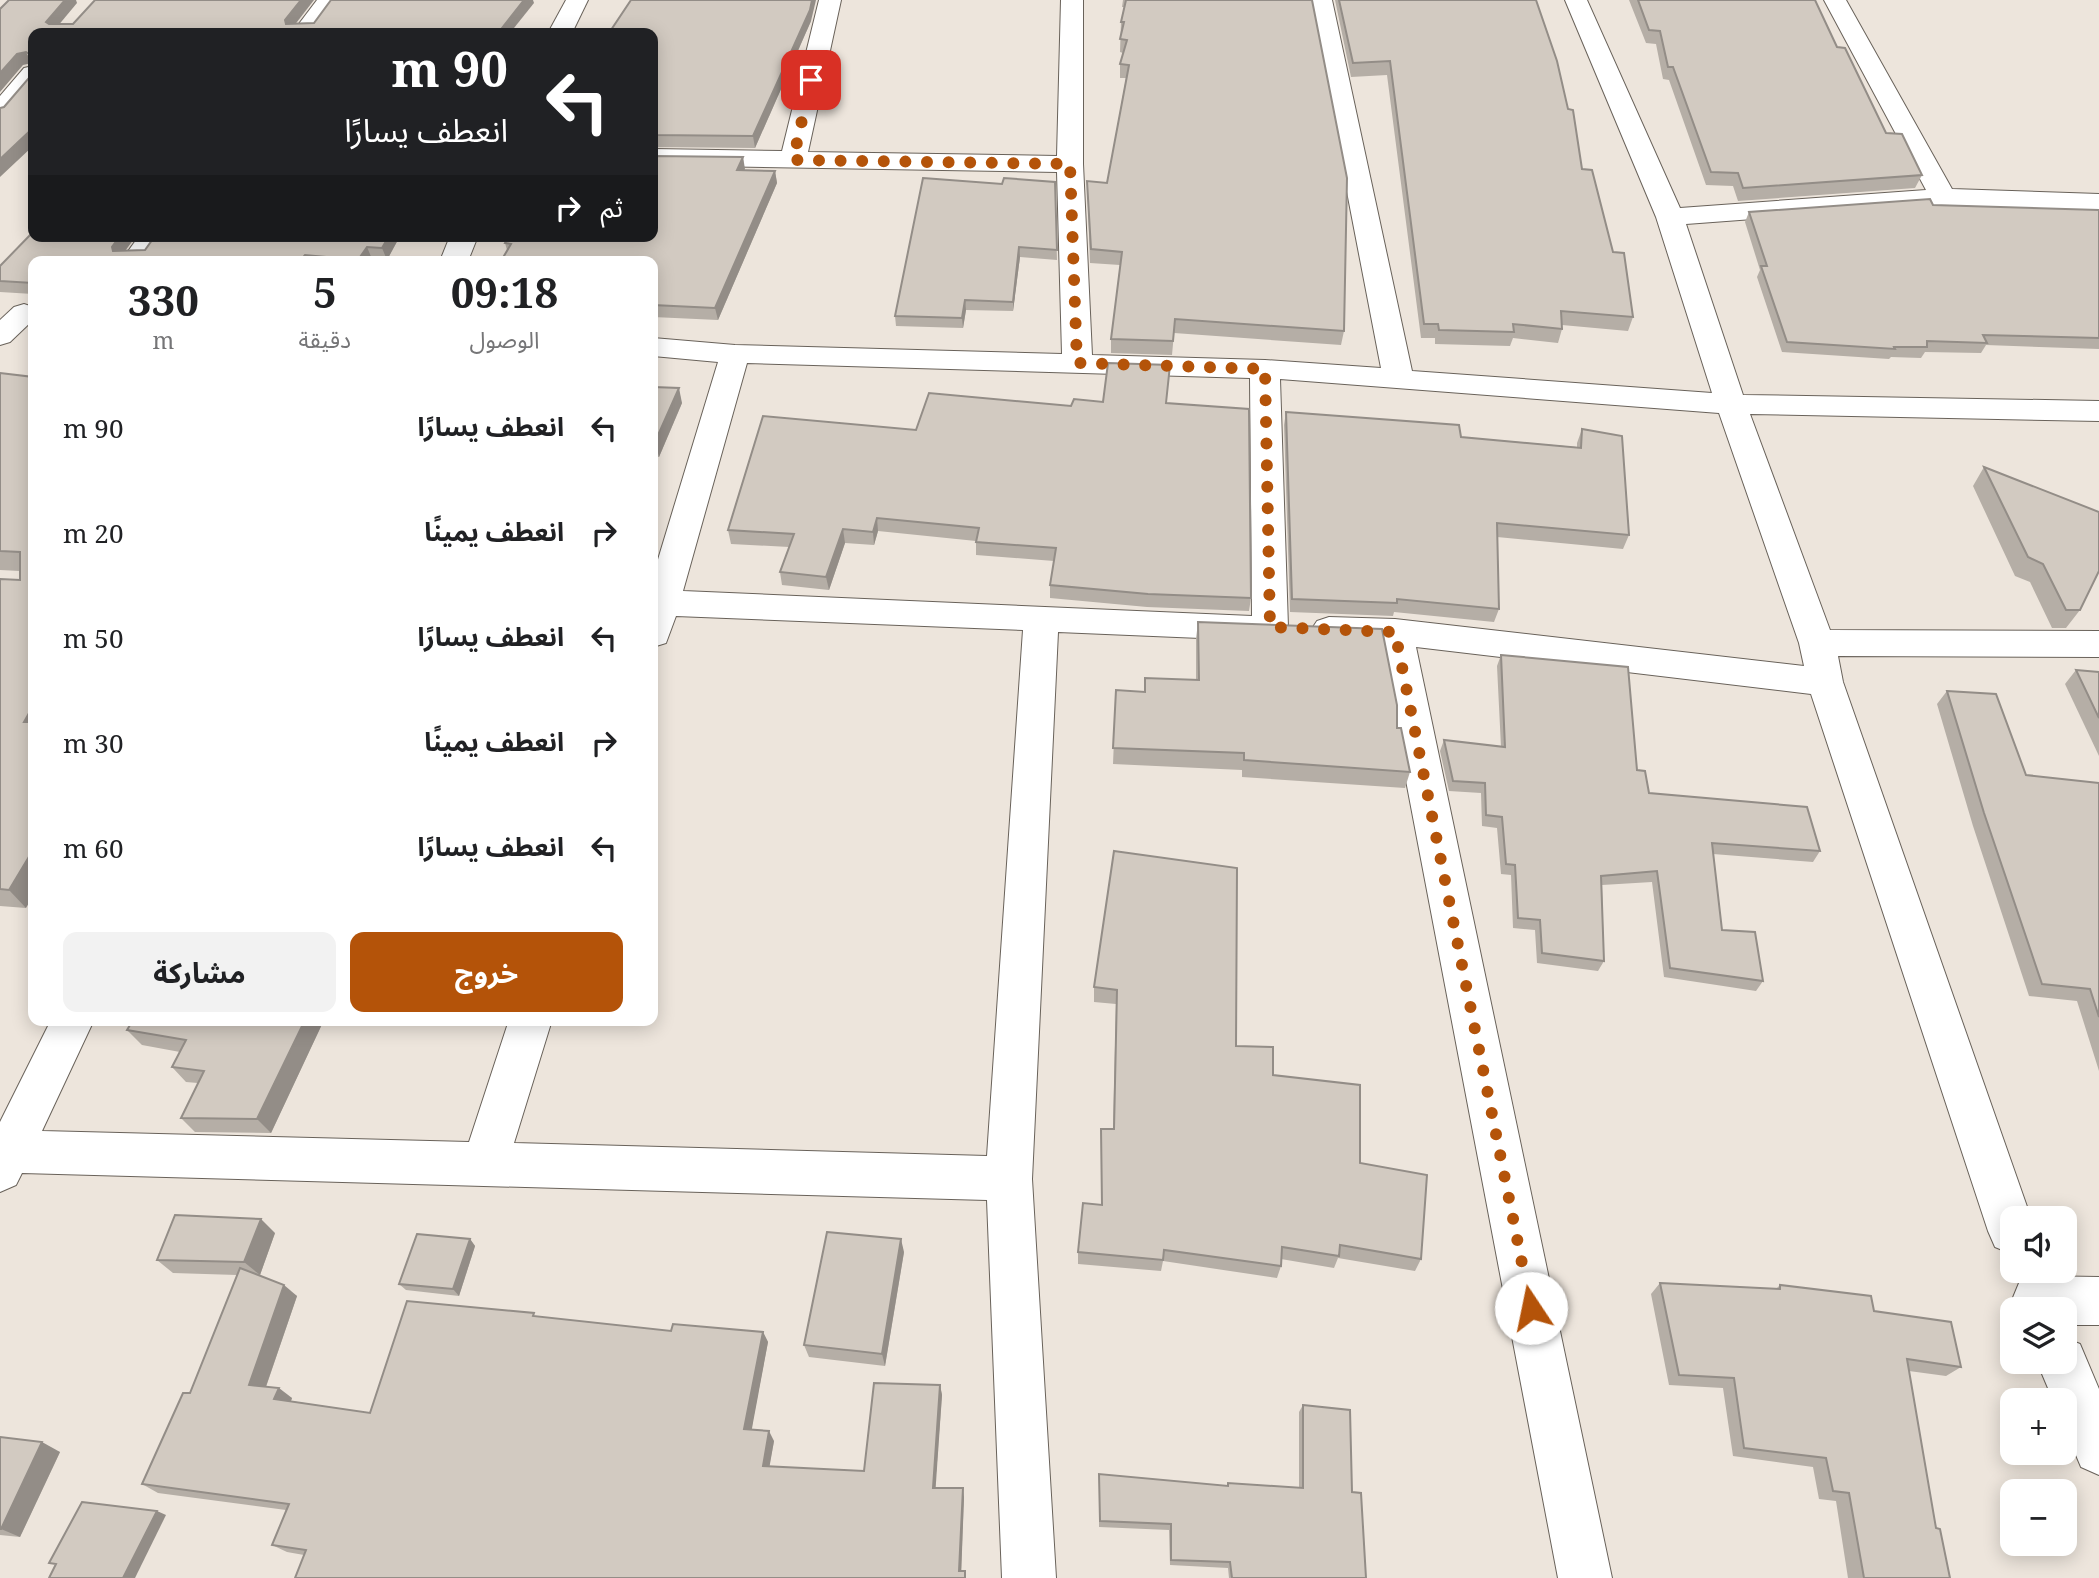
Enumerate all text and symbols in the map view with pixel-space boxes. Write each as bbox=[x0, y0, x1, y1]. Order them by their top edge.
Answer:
text: 90 m bbox=[392, 35, 508, 101]
pin bbox=[781, 50, 841, 110]
icon: left bbox=[532, 56, 623, 147]
icon: arrive bbox=[792, 61, 830, 99]
text: انعطف يسارًا bbox=[344, 108, 508, 151]
icon: right bbox=[549, 189, 587, 227]
text: ثم bbox=[601, 189, 623, 225]
text: 5 bbox=[313, 263, 337, 320]
text: 09:18 bbox=[451, 263, 558, 320]
text: 330 bbox=[128, 271, 199, 328]
text: دقيقة bbox=[299, 323, 351, 355]
text: الوصول bbox=[470, 323, 539, 355]
text: m bbox=[152, 324, 174, 356]
text: انعطف يسارًا bbox=[418, 408, 564, 444]
icon: left bbox=[585, 409, 623, 447]
text: 90 m bbox=[63, 410, 123, 446]
text: انعطف يمينًا bbox=[424, 513, 564, 549]
icon: right bbox=[585, 514, 623, 552]
text: 20 m bbox=[63, 515, 123, 551]
text: انعطف يسارًا bbox=[418, 618, 564, 654]
icon: left bbox=[585, 619, 623, 657]
text: 50 m bbox=[63, 620, 123, 656]
text: انعطف يمينًا bbox=[424, 723, 564, 759]
icon: right bbox=[585, 724, 623, 762]
text: 30 m bbox=[63, 725, 123, 761]
text: انعطف يسارًا bbox=[418, 828, 564, 864]
icon: left bbox=[585, 829, 623, 867]
text: 60 m bbox=[63, 830, 123, 866]
button: مشاركة bbox=[63, 932, 336, 1012]
button: خروج bbox=[350, 932, 623, 1012]
map controls bbox=[2000, 1206, 2077, 1556]
button: sound bbox=[2000, 1206, 2077, 1283]
position arrow bbox=[1494, 1271, 1568, 1345]
button: layers bbox=[2000, 1297, 2077, 1374]
button: + bbox=[2000, 1388, 2077, 1465]
button: − bbox=[2000, 1479, 2077, 1556]

